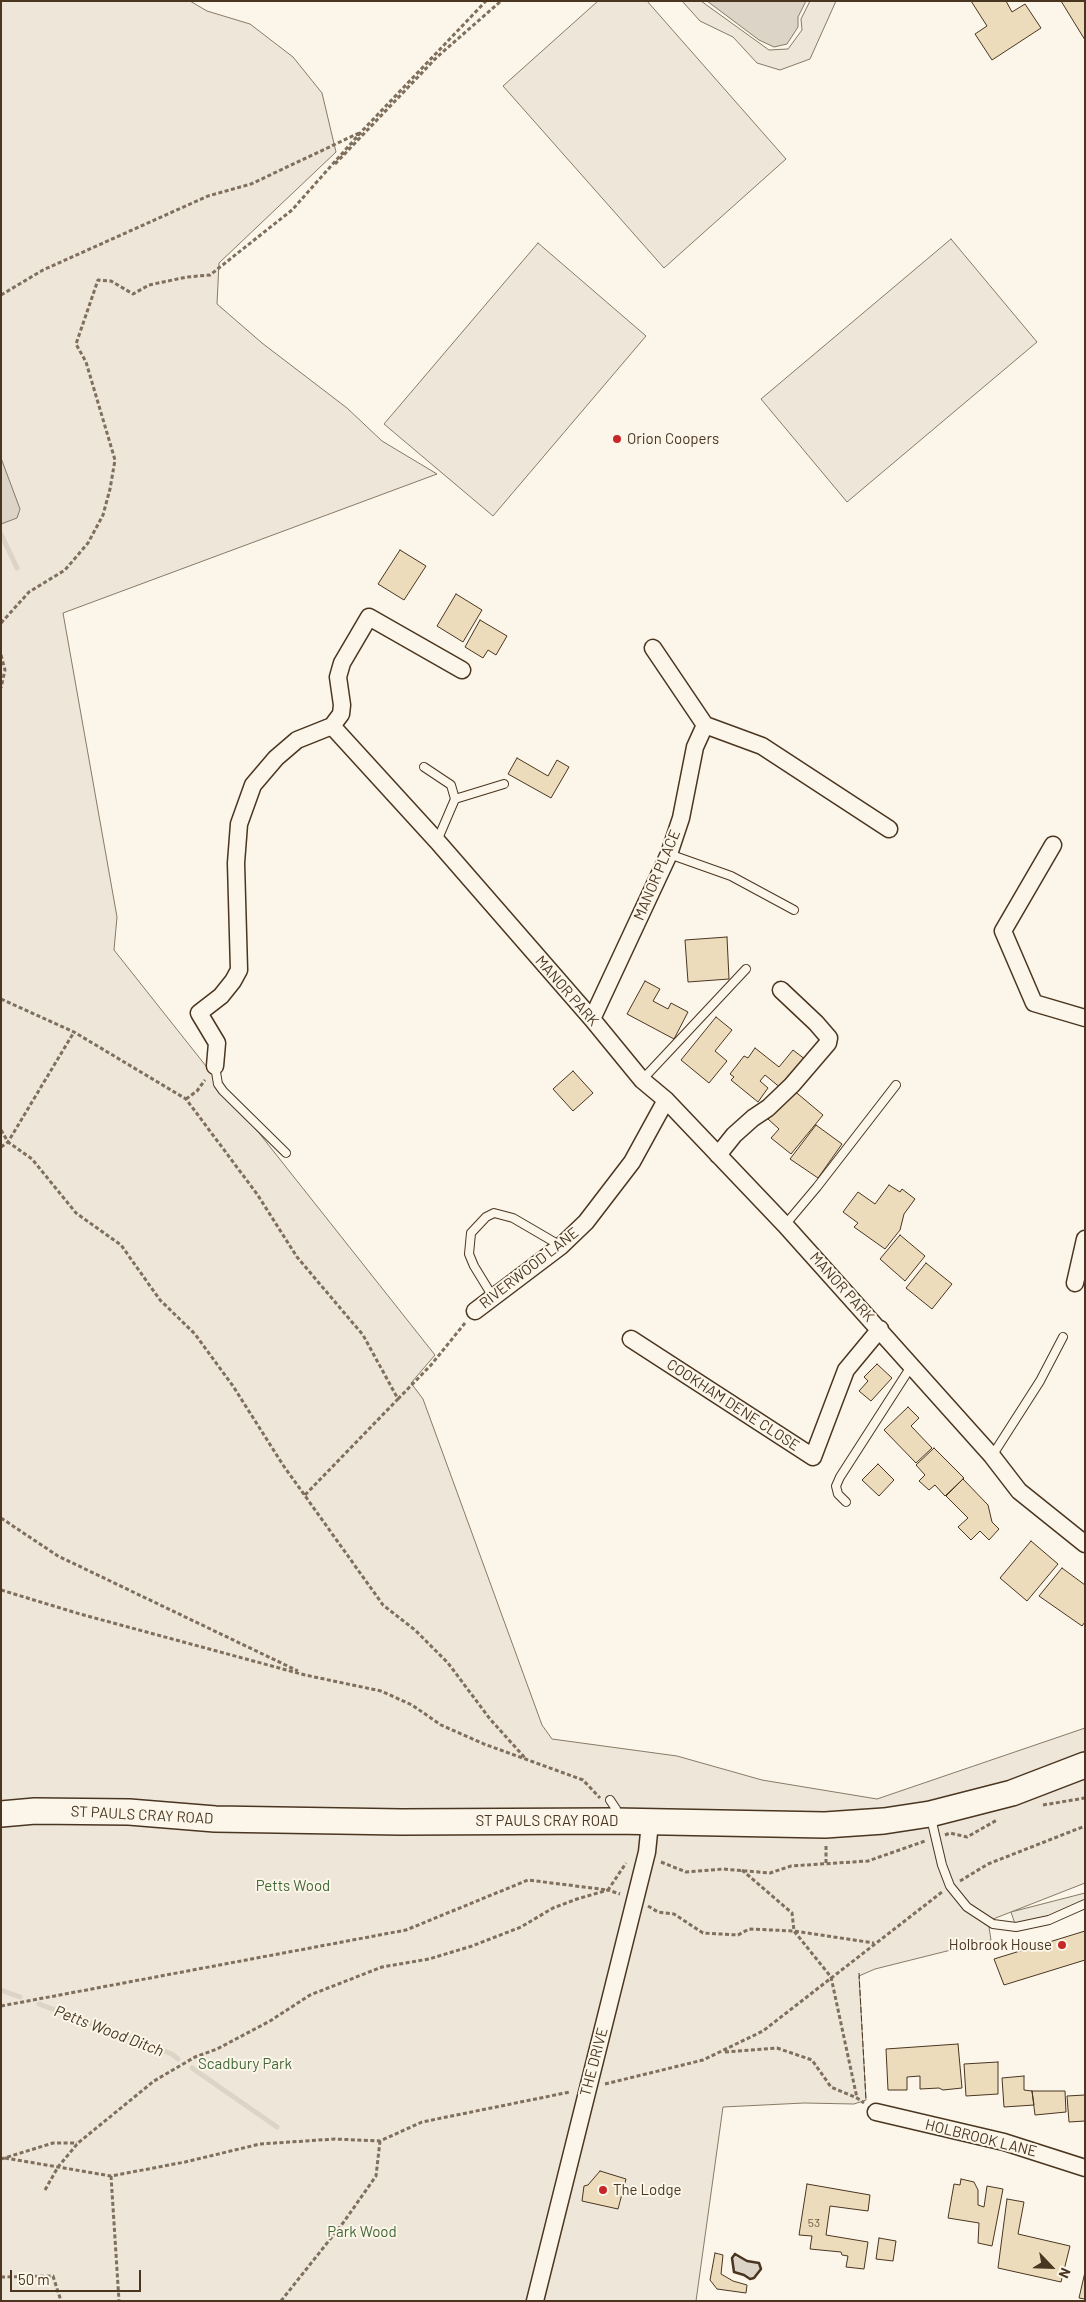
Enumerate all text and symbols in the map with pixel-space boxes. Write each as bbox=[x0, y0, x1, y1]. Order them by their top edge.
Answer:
place label: Orion Coopers bbox=[627, 430, 719, 448]
marker: Orion Coopers bbox=[611, 433, 623, 445]
street label: MANOR PLACE bbox=[630, 827, 684, 923]
street label: MANOR PARK bbox=[532, 952, 602, 1030]
street label: RIVERWOOD LANE bbox=[476, 1224, 582, 1312]
street label: MANOR PARK bbox=[806, 1248, 878, 1326]
street label: COOKHAM DENE CLOSE bbox=[663, 1355, 803, 1455]
street label: ST PAULS CRAY ROAD bbox=[70, 1802, 214, 1828]
street label: ST PAULS CRAY ROAD bbox=[476, 1812, 618, 1830]
park label: Petts Wood bbox=[256, 1877, 330, 1895]
place label: Holbrook House bbox=[949, 1936, 1052, 1954]
marker: Holbrook House bbox=[1056, 1939, 1068, 1951]
water label: Petts Wood Ditch bbox=[52, 2001, 166, 2061]
street label: THE DRIVE bbox=[576, 2026, 612, 2098]
park label: Scadbury Park bbox=[198, 2055, 292, 2073]
street label: HOLBROOK LANE bbox=[923, 2115, 1039, 2161]
place label: The Lodge bbox=[613, 2181, 681, 2199]
marker: The Lodge bbox=[597, 2184, 609, 2196]
house number: 53 bbox=[808, 2216, 820, 2230]
park label: Park Wood bbox=[327, 2223, 397, 2241]
north arrow bbox=[1026, 2242, 1076, 2292]
scale bar bbox=[12, 2260, 144, 2292]
text: N bbox=[1056, 2266, 1075, 2281]
text: 50 m bbox=[18, 2270, 50, 2288]

